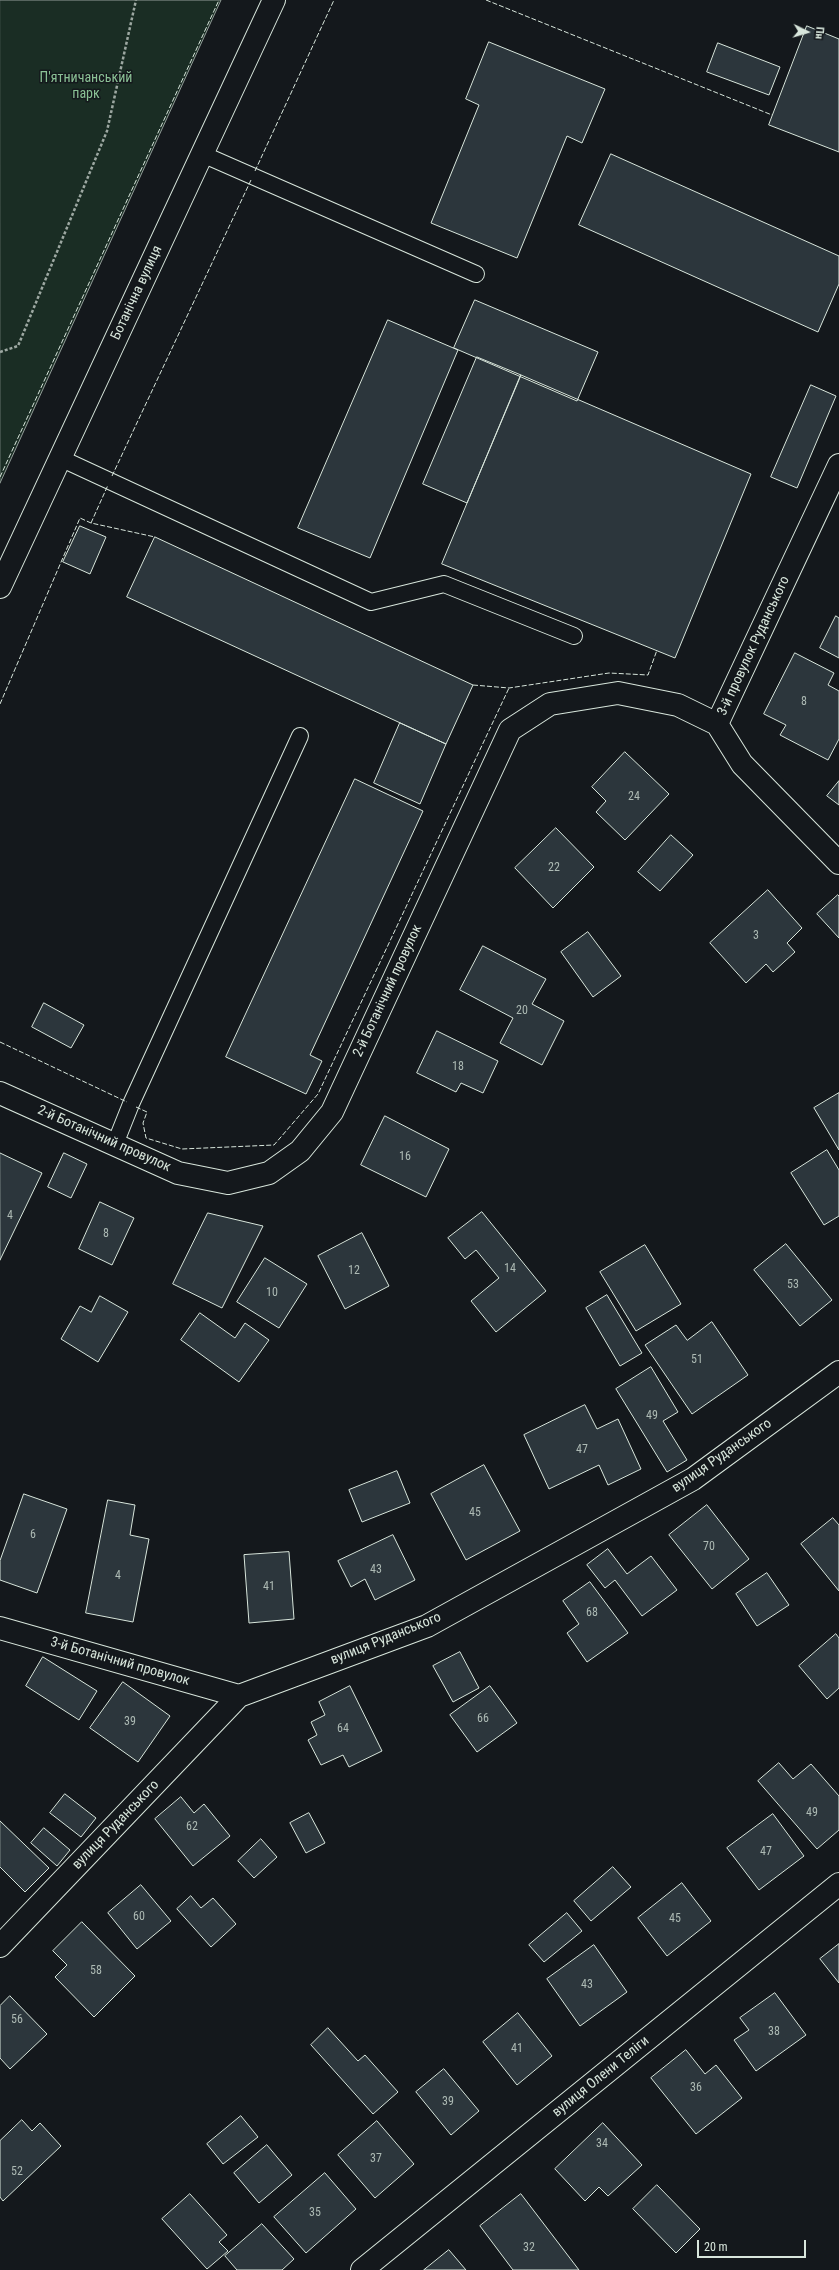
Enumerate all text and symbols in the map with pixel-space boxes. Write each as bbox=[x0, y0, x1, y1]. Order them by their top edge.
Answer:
north arrow bbox=[787, 12, 827, 52]
text: Пн bbox=[812, 26, 826, 40]
park label: П'ятничанський парк bbox=[40, 70, 132, 102]
street label: Ботанічна вулиця bbox=[108, 243, 166, 343]
street label: 3-й провулок Руданського bbox=[714, 574, 794, 718]
house number: 8 bbox=[801, 695, 807, 709]
house number: 24 bbox=[628, 790, 640, 804]
house number: 22 bbox=[548, 861, 560, 875]
street label: 2-й Ботанічний провулок bbox=[350, 922, 426, 1060]
house number: 3 bbox=[753, 929, 759, 943]
house number: 20 bbox=[516, 1004, 528, 1018]
house number: 18 bbox=[452, 1060, 464, 1074]
street label: 2-й Ботанічний провулок bbox=[35, 1102, 173, 1176]
house number: 16 bbox=[399, 1150, 411, 1164]
house number: 4 bbox=[7, 1209, 13, 1223]
house number: 8 bbox=[103, 1227, 109, 1241]
house number: 14 bbox=[504, 1262, 516, 1276]
house number: 12 bbox=[348, 1264, 360, 1278]
house number: 53 bbox=[787, 1278, 799, 1292]
house number: 10 bbox=[266, 1286, 278, 1300]
house number: 51 bbox=[691, 1353, 703, 1367]
house number: 49 bbox=[646, 1409, 658, 1423]
street label: вулиця Руданського bbox=[669, 1415, 775, 1497]
house number: 47 bbox=[576, 1443, 588, 1457]
house number: 45 bbox=[469, 1506, 481, 1520]
house number: 6 bbox=[30, 1528, 36, 1542]
house number: 70 bbox=[703, 1540, 715, 1554]
house number: 43 bbox=[370, 1563, 382, 1577]
house number: 4 bbox=[115, 1569, 121, 1583]
house number: 41 bbox=[263, 1580, 275, 1594]
house number: 68 bbox=[586, 1606, 598, 1620]
street label: вулиця Руданського bbox=[328, 1609, 444, 1669]
street label: 3-й Ботанічний провулок bbox=[48, 1634, 192, 1690]
house number: 66 bbox=[477, 1712, 489, 1726]
house number: 39 bbox=[124, 1715, 136, 1729]
house number: 64 bbox=[337, 1722, 349, 1736]
street label: вулиця Руданського bbox=[69, 1777, 163, 1873]
house number: 49 bbox=[806, 1806, 818, 1820]
house number: 62 bbox=[186, 1820, 198, 1834]
house number: 47 bbox=[760, 1845, 772, 1859]
house number: 60 bbox=[133, 1910, 145, 1924]
house number: 45 bbox=[669, 1912, 681, 1926]
house number: 58 bbox=[90, 1964, 102, 1978]
house number: 43 bbox=[581, 1978, 593, 1992]
house number: 56 bbox=[11, 2013, 23, 2027]
house number: 38 bbox=[768, 2025, 780, 2039]
street label: вулиця Олени Теліги bbox=[549, 2033, 653, 2121]
house number: 41 bbox=[511, 2042, 523, 2056]
house number: 36 bbox=[690, 2081, 702, 2095]
house number: 39 bbox=[442, 2095, 454, 2109]
house number: 34 bbox=[596, 2137, 608, 2151]
house number: 37 bbox=[370, 2152, 382, 2166]
house number: 52 bbox=[11, 2165, 23, 2179]
house number: 35 bbox=[309, 2206, 321, 2220]
scale bar bbox=[699, 2232, 808, 2258]
text: 20 m bbox=[704, 2240, 728, 2254]
house number: 32 bbox=[523, 2241, 535, 2255]

